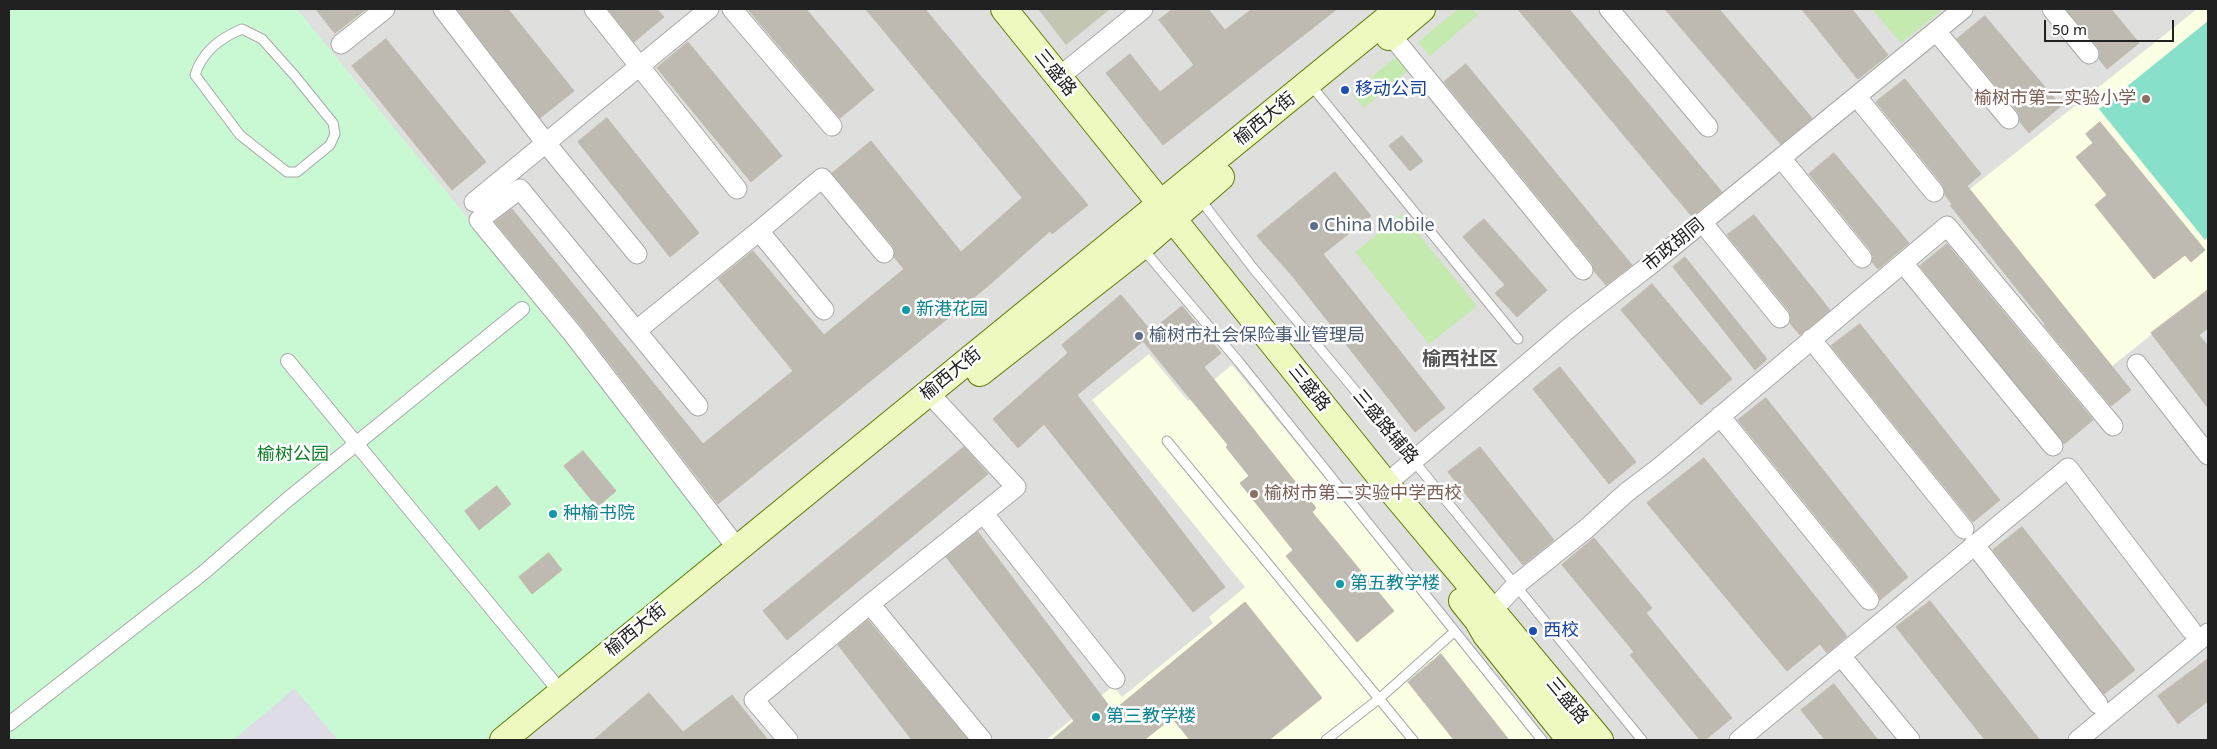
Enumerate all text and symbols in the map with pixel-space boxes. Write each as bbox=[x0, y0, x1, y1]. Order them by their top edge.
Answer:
scale bar bbox=[2047, 10, 2177, 42]
text: 50 m bbox=[2052, 19, 2087, 39]
street label: 三盛路 bbox=[1030, 45, 1080, 101]
place label: 移动公司 bbox=[1355, 79, 1427, 101]
marker: 移动公司 bbox=[1339, 84, 1351, 96]
street label: 榆西大街 bbox=[1230, 88, 1300, 150]
place label: 榆树市第二实验小学 bbox=[1974, 88, 2136, 110]
marker: 榆树市第二实验小学 bbox=[2140, 93, 2152, 105]
street label: 市政胡同 bbox=[1639, 214, 1709, 276]
place label: China Mobile bbox=[1324, 215, 1435, 237]
marker: China Mobile bbox=[1308, 220, 1320, 232]
place label: 新港花园 bbox=[916, 299, 988, 321]
marker: 新港花园 bbox=[900, 304, 912, 316]
place label: 榆树市社会保险事业管理局 bbox=[1149, 325, 1365, 347]
marker: 榆树市社会保险事业管理局 bbox=[1133, 330, 1145, 342]
street label: 榆西大街 bbox=[916, 343, 986, 405]
district label: 榆西社区 bbox=[1422, 349, 1498, 371]
street label: 三盛路 bbox=[1284, 360, 1334, 416]
street label: 三盛路辅路 bbox=[1348, 386, 1422, 468]
park label: 榆树公园 bbox=[257, 444, 329, 466]
place label: 榆树市第二实验中学西校 bbox=[1264, 483, 1462, 505]
marker: 榆树市第二实验中学西校 bbox=[1248, 488, 1260, 500]
place label: 种榆书院 bbox=[563, 503, 635, 525]
marker: 种榆书院 bbox=[547, 508, 559, 520]
place label: 第五教学楼 bbox=[1350, 573, 1440, 595]
marker: 第五教学楼 bbox=[1334, 578, 1346, 590]
street label: 榆西大街 bbox=[601, 599, 671, 661]
place label: 西校 bbox=[1543, 620, 1579, 642]
marker: 西校 bbox=[1527, 625, 1539, 637]
street label: 三盛路 bbox=[1541, 673, 1593, 729]
place label: 第三教学楼 bbox=[1106, 706, 1196, 728]
marker: 第三教学楼 bbox=[1090, 711, 1102, 723]

